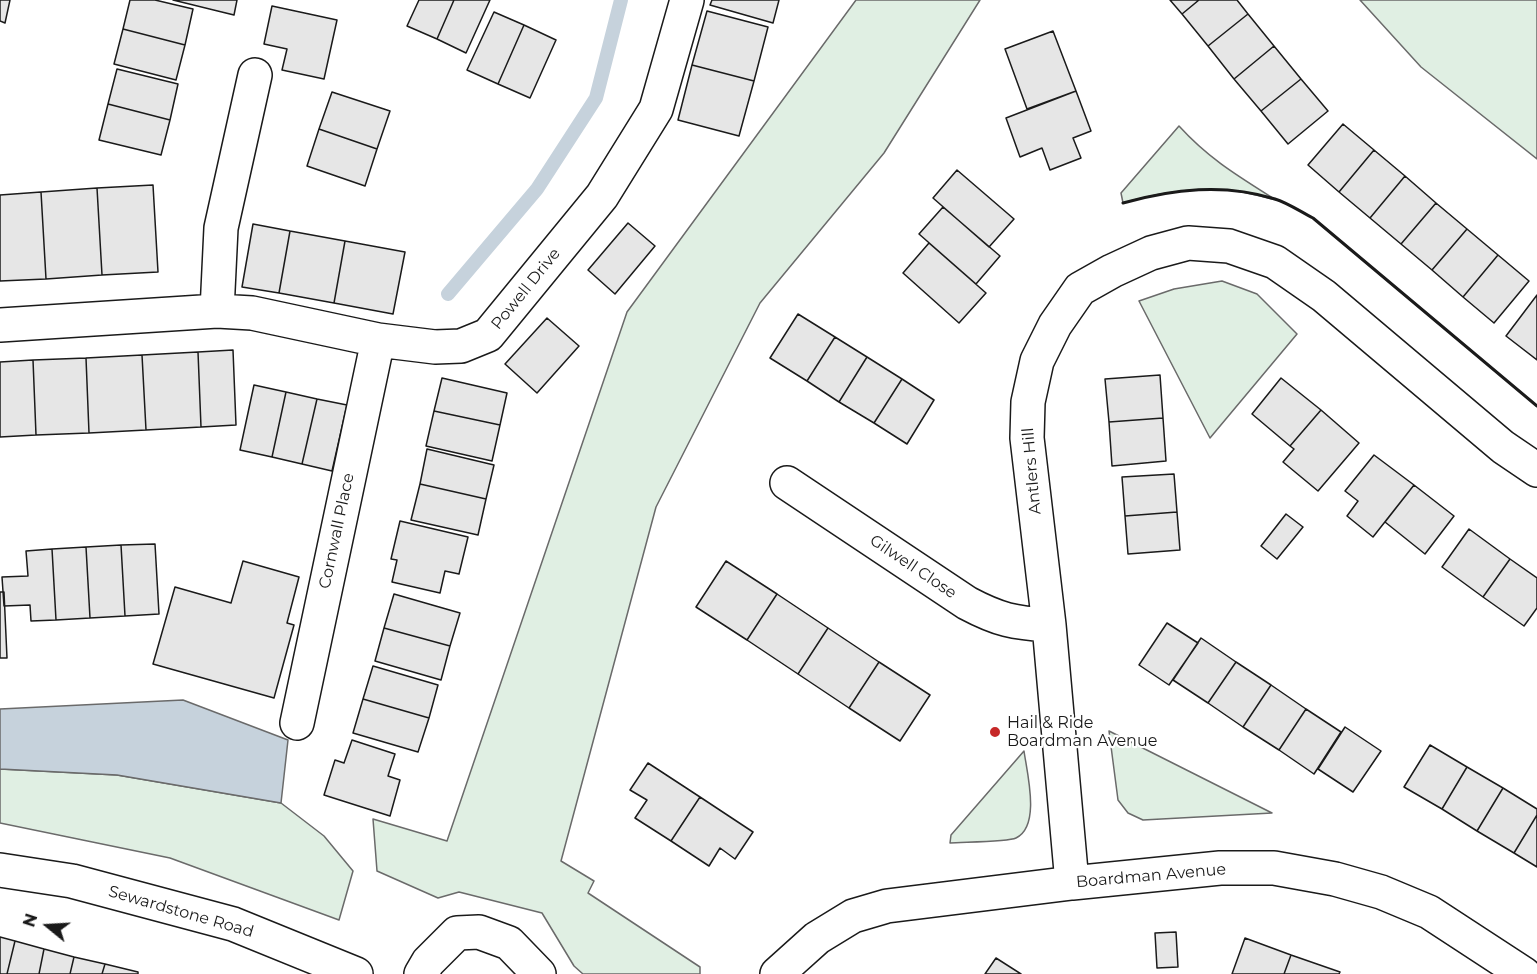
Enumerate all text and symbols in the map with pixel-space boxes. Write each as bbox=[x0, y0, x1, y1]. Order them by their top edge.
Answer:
street label: Powell Drive bbox=[487, 244, 565, 334]
street label: Antlers Hill bbox=[1019, 427, 1045, 515]
street label: Cornwall Place bbox=[315, 471, 359, 591]
street label: Gilwell Close bbox=[866, 531, 960, 603]
place label: Hail & Ride Boardman Avenue bbox=[1007, 713, 1157, 751]
marker: Hail & Ride Boardman Avenue bbox=[988, 725, 1002, 739]
street label: Boardman Avenue bbox=[1075, 860, 1227, 892]
street label: Sewardstone Road bbox=[106, 882, 256, 942]
north arrow bbox=[18, 896, 78, 956]
text: N bbox=[19, 911, 41, 929]

